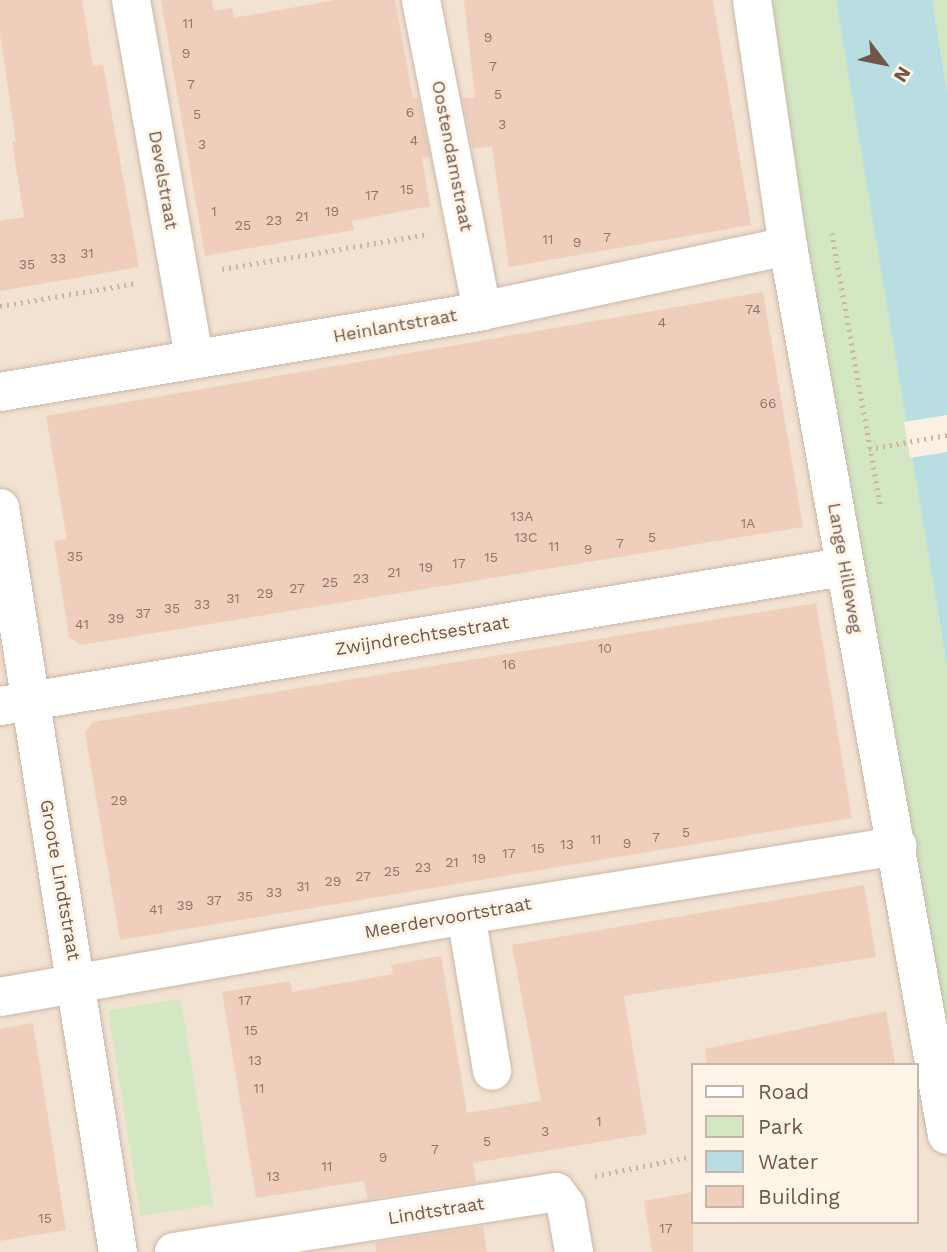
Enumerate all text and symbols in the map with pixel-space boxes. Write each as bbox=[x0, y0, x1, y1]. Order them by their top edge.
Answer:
house number: 11 bbox=[183, 15, 193, 31]
north arrow bbox=[849, 28, 919, 98]
house number: 9 bbox=[484, 29, 492, 45]
house number: 9 bbox=[182, 45, 190, 61]
house number: 7 bbox=[489, 58, 497, 74]
text: N bbox=[889, 62, 916, 86]
house number: 7 bbox=[187, 76, 195, 92]
street label: Oostendamstraat bbox=[427, 79, 477, 233]
house number: 5 bbox=[494, 86, 502, 102]
house number: 6 bbox=[406, 104, 414, 120]
house number: 5 bbox=[193, 106, 201, 122]
house number: 3 bbox=[498, 116, 506, 132]
street label: Develstraat bbox=[144, 129, 182, 231]
house number: 4 bbox=[410, 132, 418, 148]
house number: 3 bbox=[198, 136, 206, 152]
house number: 15 bbox=[400, 181, 414, 197]
house number: 17 bbox=[365, 187, 379, 203]
house number: 1 bbox=[211, 203, 217, 219]
house number: 19 bbox=[325, 203, 339, 219]
house number: 21 bbox=[295, 208, 309, 224]
house number: 23 bbox=[266, 212, 282, 228]
house number: 25 bbox=[235, 217, 251, 233]
house number: 7 bbox=[603, 229, 611, 245]
house number: 11 bbox=[543, 231, 553, 247]
house number: 9 bbox=[573, 234, 581, 250]
house number: 31 bbox=[80, 245, 94, 261]
house number: 33 bbox=[50, 250, 66, 266]
house number: 35 bbox=[19, 256, 35, 272]
house number: 74 bbox=[745, 301, 761, 317]
street label: Heinlantstraat bbox=[331, 304, 459, 348]
house number: 4 bbox=[658, 314, 666, 330]
house number: 66 bbox=[759, 395, 777, 411]
street label: Lange Hilleweg bbox=[823, 501, 867, 635]
house number: 13A bbox=[511, 508, 533, 524]
house number: 1A bbox=[741, 515, 755, 531]
house number: 13C bbox=[514, 529, 538, 545]
house number: 5 bbox=[648, 529, 656, 545]
house number: 7 bbox=[616, 535, 624, 551]
house number: 11 bbox=[549, 538, 559, 554]
house number: 9 bbox=[584, 541, 592, 557]
house number: 35 bbox=[67, 548, 83, 564]
house number: 15 bbox=[484, 549, 498, 565]
house number: 17 bbox=[452, 555, 466, 571]
house number: 19 bbox=[419, 559, 433, 575]
house number: 21 bbox=[387, 564, 401, 580]
house number: 23 bbox=[353, 570, 369, 586]
house number: 25 bbox=[322, 574, 338, 590]
house number: 27 bbox=[289, 580, 305, 596]
house number: 29 bbox=[257, 585, 273, 601]
house number: 31 bbox=[226, 590, 240, 606]
house number: 33 bbox=[194, 596, 210, 612]
house number: 35 bbox=[164, 600, 180, 616]
house number: 37 bbox=[135, 605, 151, 621]
house number: 39 bbox=[108, 610, 124, 626]
street label: Zwijndrechtsestraat bbox=[334, 612, 510, 660]
house number: 41 bbox=[75, 616, 89, 632]
house number: 10 bbox=[598, 640, 612, 656]
house number: 16 bbox=[502, 656, 516, 672]
house number: 29 bbox=[111, 792, 127, 808]
street label: Groote Lindtstraat bbox=[35, 798, 85, 962]
house number: 5 bbox=[682, 824, 690, 840]
house number: 7 bbox=[652, 829, 660, 845]
house number: 11 bbox=[591, 831, 601, 847]
house number: 9 bbox=[623, 835, 631, 851]
house number: 13 bbox=[560, 836, 574, 852]
house number: 15 bbox=[531, 840, 545, 856]
house number: 17 bbox=[502, 845, 516, 861]
house number: 19 bbox=[472, 850, 486, 866]
house number: 21 bbox=[445, 854, 459, 870]
house number: 23 bbox=[415, 859, 431, 875]
house number: 25 bbox=[384, 863, 400, 879]
house number: 27 bbox=[355, 868, 371, 884]
house number: 29 bbox=[325, 873, 341, 889]
house number: 31 bbox=[296, 878, 310, 894]
house number: 33 bbox=[266, 884, 282, 900]
house number: 35 bbox=[237, 888, 253, 904]
house number: 37 bbox=[206, 892, 222, 908]
street label: Meerdervoortstraat bbox=[363, 893, 533, 943]
house number: 39 bbox=[177, 897, 193, 913]
house number: 41 bbox=[149, 901, 163, 917]
house number: 17 bbox=[238, 992, 252, 1008]
house number: 15 bbox=[244, 1022, 258, 1038]
house number: 13 bbox=[248, 1052, 262, 1068]
legend bbox=[692, 1063, 919, 1224]
text: Road bbox=[758, 1079, 809, 1104]
house number: 11 bbox=[254, 1080, 264, 1096]
house number: 1 bbox=[596, 1113, 602, 1129]
text: Park bbox=[758, 1114, 803, 1139]
house number: 3 bbox=[541, 1123, 549, 1139]
house number: 5 bbox=[483, 1133, 491, 1149]
house number: 7 bbox=[431, 1141, 439, 1157]
house number: 9 bbox=[379, 1149, 387, 1165]
text: Water bbox=[758, 1149, 818, 1174]
house number: 11 bbox=[322, 1158, 332, 1174]
house number: 13 bbox=[266, 1168, 280, 1184]
text: Building bbox=[758, 1184, 840, 1209]
street label: Lindtstraat bbox=[386, 1193, 486, 1229]
house number: 15 bbox=[38, 1210, 52, 1226]
house number: 17 bbox=[659, 1220, 673, 1236]

